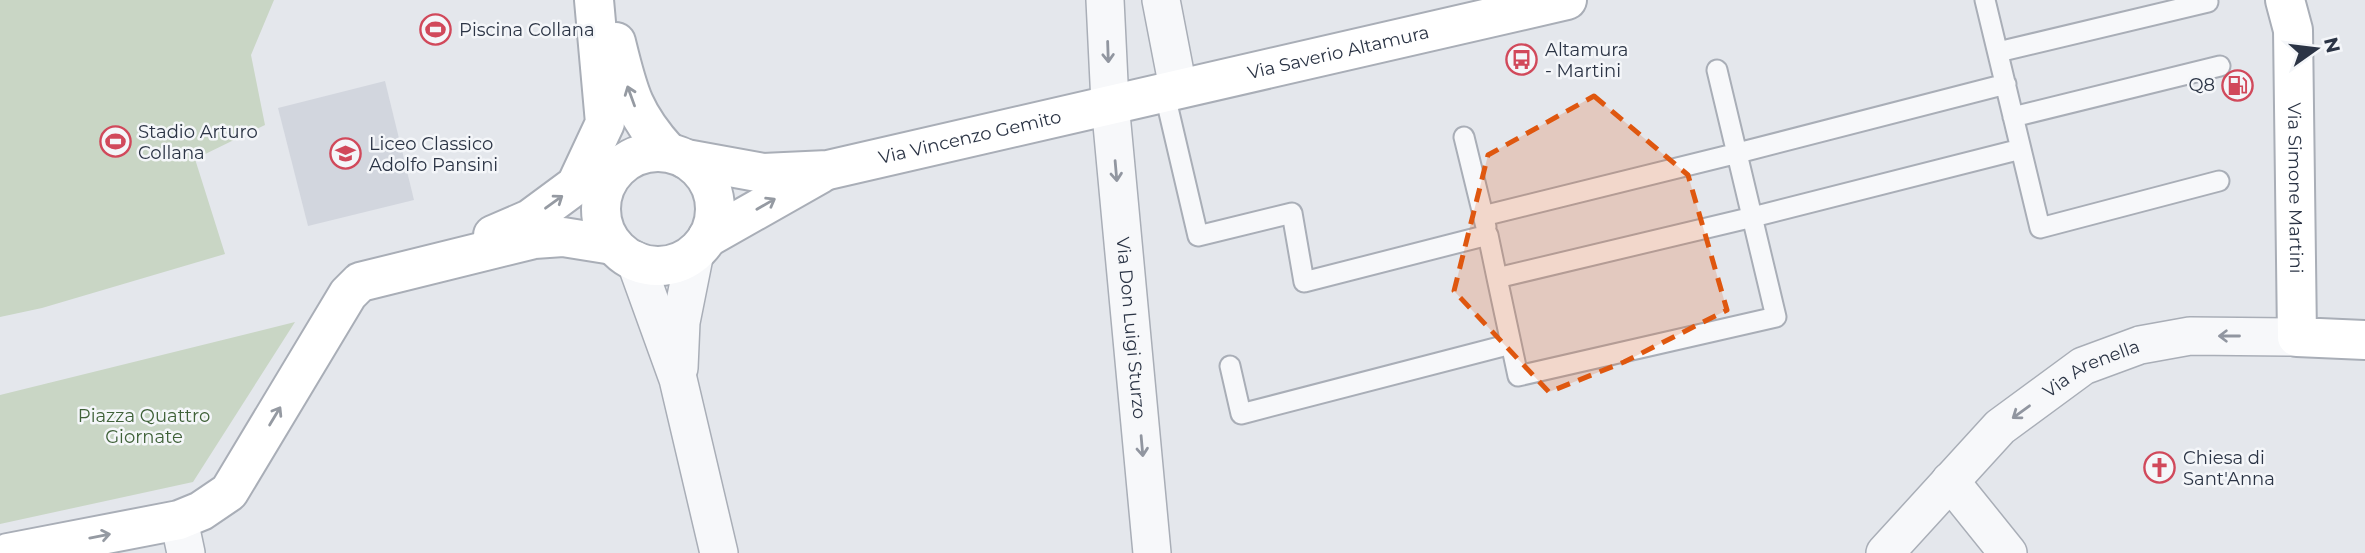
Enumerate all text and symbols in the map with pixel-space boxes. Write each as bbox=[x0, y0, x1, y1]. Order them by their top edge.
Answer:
sports icon: Piscina Collana bbox=[419, 13, 453, 47]
north arrow bbox=[2281, 14, 2351, 84]
place label: Piscina Collana bbox=[459, 19, 595, 41]
street label: Via Saverio Altamura bbox=[1245, 21, 1431, 84]
text: N bbox=[2319, 35, 2345, 55]
place label: Altamura - Martini bbox=[1545, 39, 1628, 82]
one-way arrow bbox=[1101, 40, 1114, 63]
bus stop icon: Altamura - Martini bbox=[1505, 43, 1539, 77]
fuel station icon: Q8 bbox=[2221, 68, 2255, 102]
place label: Q8 bbox=[2188, 74, 2215, 96]
one-way arrow bbox=[623, 85, 636, 107]
street label: Via Simone Martini bbox=[2283, 102, 2307, 274]
street label: Via Vincenzo Gemito bbox=[877, 106, 1063, 169]
place label: Stadio Arturo Collana bbox=[138, 121, 258, 164]
sports icon: Stadio Arturo Collana bbox=[98, 125, 132, 159]
place label: Liceo Classico Adolfo Pansini bbox=[369, 133, 498, 176]
school or university icon: Liceo Classico Adolfo Pansini bbox=[329, 137, 363, 171]
one-way arrow bbox=[1110, 159, 1123, 182]
one-way arrow bbox=[544, 195, 563, 209]
one-way arrow bbox=[755, 197, 775, 211]
street label: Via Don Luigi Sturzo bbox=[1112, 236, 1150, 420]
one-way arrow bbox=[2218, 329, 2241, 343]
street label: Via Arenella bbox=[2039, 335, 2143, 403]
one-way arrow bbox=[2012, 404, 2031, 419]
park label: Piazza Quattro Giornate bbox=[78, 405, 210, 448]
one-way arrow bbox=[268, 407, 282, 427]
one-way arrow bbox=[1136, 435, 1149, 457]
place label: Chiesa di Sant'Anna bbox=[2183, 447, 2275, 490]
church icon: Chiesa di Sant'Anna bbox=[2143, 451, 2177, 485]
one-way arrow bbox=[88, 528, 111, 542]

